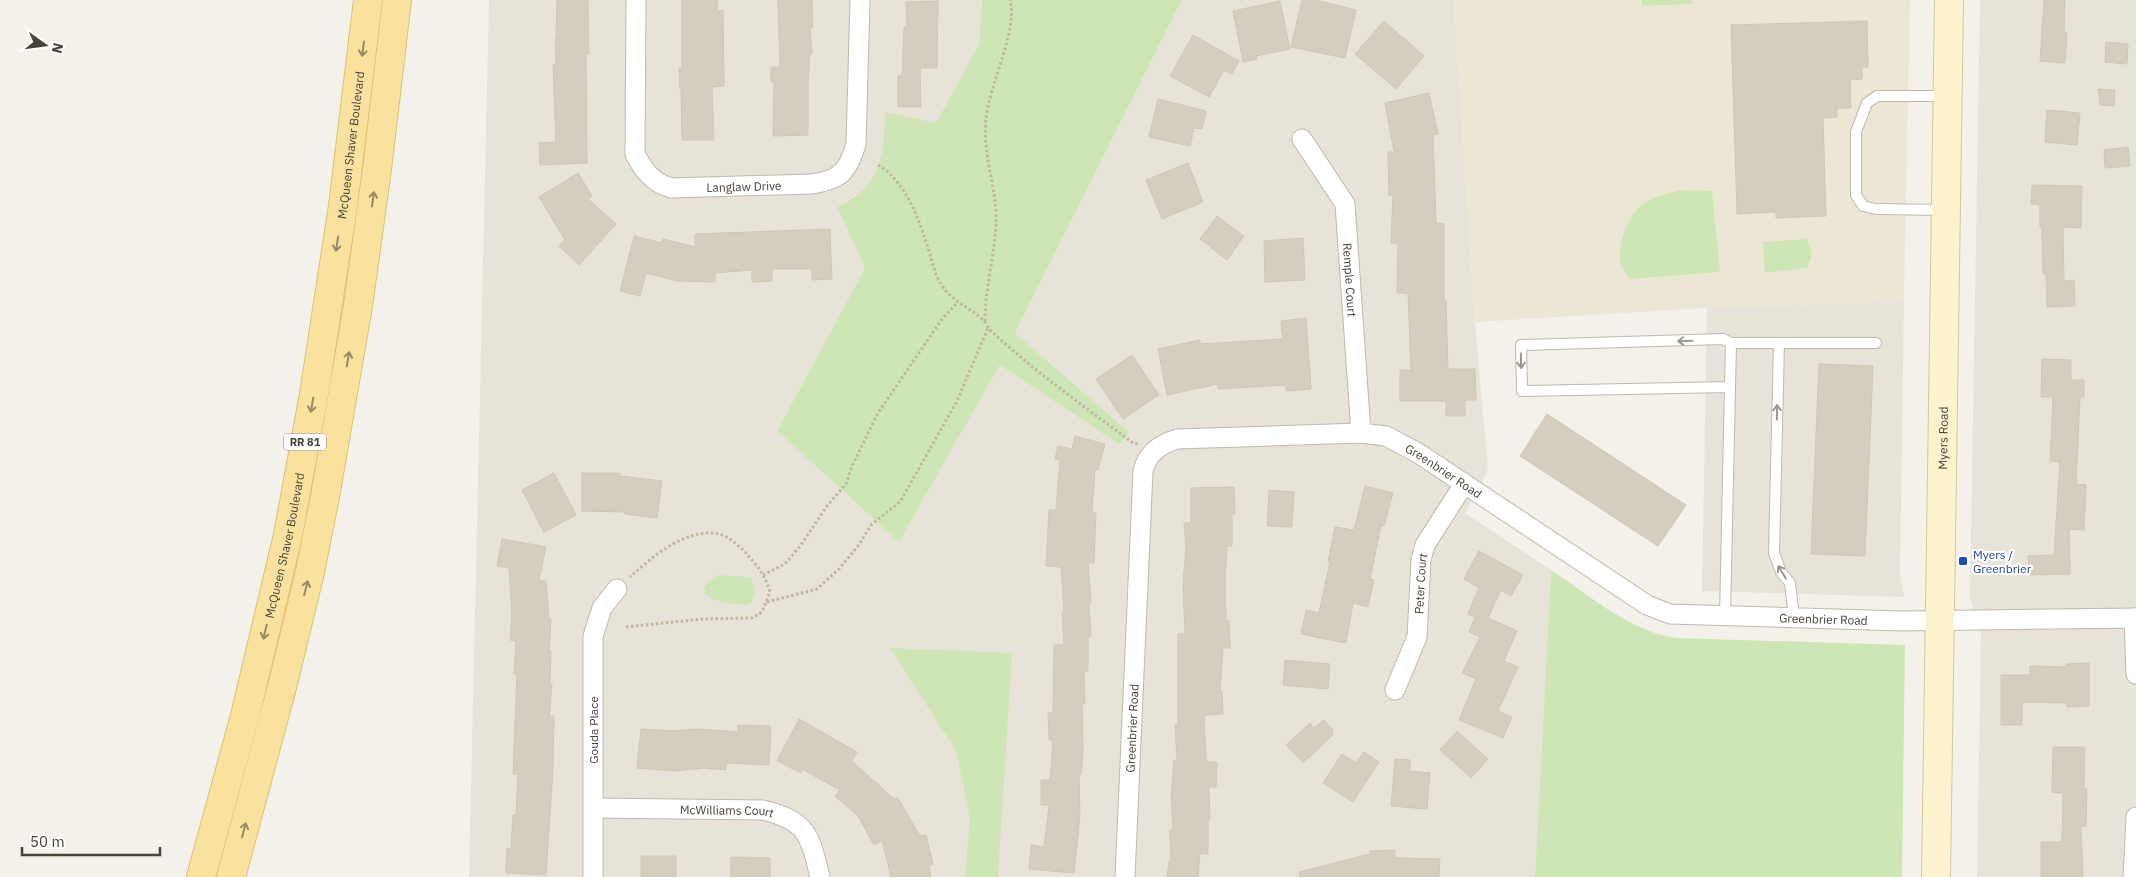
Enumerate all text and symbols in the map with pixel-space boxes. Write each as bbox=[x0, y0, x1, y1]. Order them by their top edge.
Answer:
north arrow bbox=[20, 20, 70, 70]
one-way arrow bbox=[358, 40, 368, 56]
text: N bbox=[48, 41, 68, 55]
street label: McQueen Shaver Boulevard bbox=[334, 70, 367, 220]
street label: Langlaw Drive bbox=[706, 177, 782, 194]
one-way arrow bbox=[368, 191, 378, 207]
one-way arrow bbox=[332, 236, 342, 252]
street label: Remple Court bbox=[1340, 242, 1360, 317]
one-way arrow bbox=[1678, 336, 1694, 345]
one-way arrow bbox=[344, 352, 354, 368]
one-way arrow bbox=[1517, 353, 1526, 369]
one-way arrow bbox=[306, 396, 316, 412]
one-way arrow bbox=[1772, 404, 1782, 420]
street label: Myers Road bbox=[1935, 406, 1950, 470]
road number: RR 81 bbox=[284, 434, 326, 451]
street label: Greenbrier Road bbox=[1403, 440, 1485, 501]
street label: McQueen Shaver Boulevard bbox=[261, 471, 307, 620]
place label: Myers / Greenbrier bbox=[1973, 547, 2032, 576]
street label: Peter Court bbox=[1411, 551, 1430, 614]
marker: Myers / Greenbrier bbox=[1957, 555, 1969, 567]
one-way arrow bbox=[1777, 566, 1787, 580]
one-way arrow bbox=[302, 580, 311, 596]
street label: Greenbrier Road bbox=[1779, 610, 1868, 627]
one-way arrow bbox=[260, 624, 269, 640]
street label: Greenbrier Road bbox=[1122, 684, 1141, 773]
street label: Gouda Place bbox=[586, 696, 601, 764]
street label: McWilliams Court bbox=[680, 802, 776, 820]
one-way arrow bbox=[239, 822, 249, 838]
scale bar bbox=[22, 824, 160, 856]
text: 50 m bbox=[30, 832, 65, 851]

